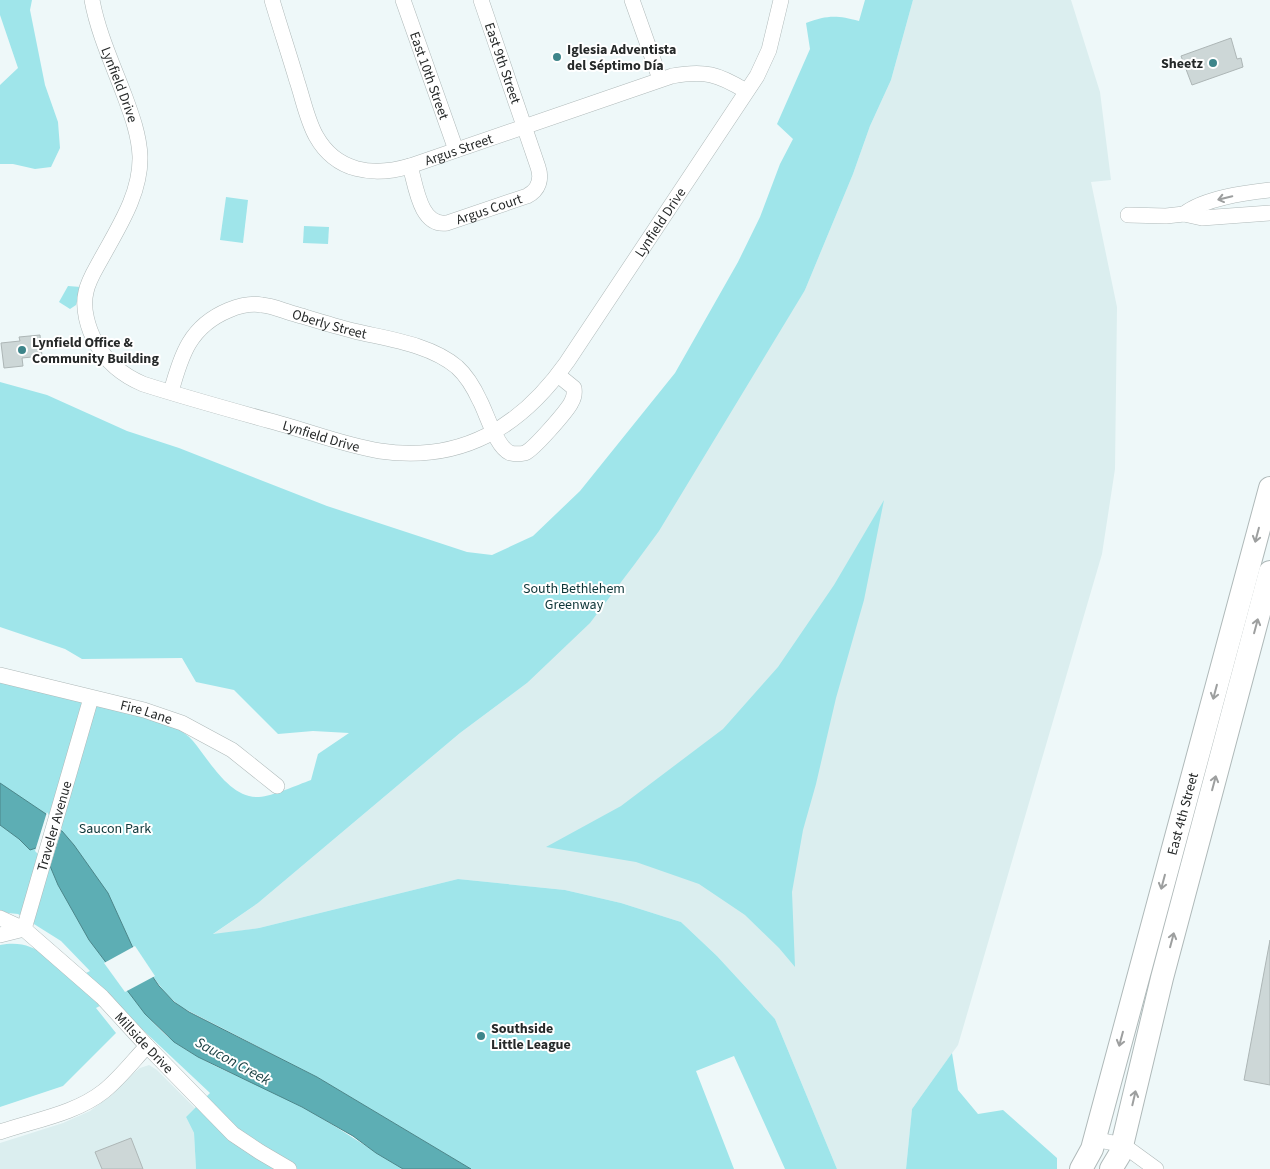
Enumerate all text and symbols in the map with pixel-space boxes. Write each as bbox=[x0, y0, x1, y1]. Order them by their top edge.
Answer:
street label: East 9th Street bbox=[479, 20, 525, 107]
street label: East 10th Street bbox=[404, 29, 454, 123]
place label: Iglesia Adventista del Séptimo Día bbox=[567, 40, 676, 76]
street label: Lynfield Drive bbox=[95, 44, 142, 125]
marker: Iglesia Adventista del Séptimo Día bbox=[551, 51, 563, 63]
place label: Sheetz bbox=[1161, 54, 1204, 74]
marker: Sheetz bbox=[1207, 57, 1219, 69]
street label: Argus Street bbox=[422, 129, 496, 171]
street label: Lynfield Drive bbox=[630, 184, 691, 261]
street label: Argus Court bbox=[454, 189, 525, 230]
one-way arrow bbox=[1218, 194, 1234, 203]
street label: Oberly Street bbox=[289, 305, 369, 345]
place label: Lynfield Office & Community Building bbox=[32, 333, 159, 369]
marker: Lynfield Office & Community Building bbox=[16, 344, 28, 356]
street label: Lynfield Drive bbox=[280, 416, 362, 458]
one-way arrow bbox=[1252, 526, 1262, 542]
park label: South Bethlehem Greenway bbox=[523, 579, 625, 615]
one-way arrow bbox=[1252, 618, 1261, 634]
one-way arrow bbox=[1210, 683, 1219, 699]
street label: Fire Lane bbox=[118, 696, 175, 730]
street label: East 4th Street bbox=[1163, 770, 1204, 858]
one-way arrow bbox=[1210, 775, 1219, 791]
street label: Traveler Avenue bbox=[32, 779, 77, 874]
park label: Saucon Park bbox=[79, 819, 151, 839]
one-way arrow bbox=[1158, 874, 1167, 890]
one-way arrow bbox=[1167, 932, 1177, 948]
street label: Millside Drive bbox=[110, 1008, 178, 1078]
place label: Southside Little League bbox=[491, 1019, 571, 1055]
marker: Southside Little League bbox=[475, 1030, 487, 1042]
one-way arrow bbox=[1115, 1031, 1125, 1047]
water label: Saucon Creek bbox=[191, 1032, 275, 1091]
one-way arrow bbox=[1130, 1090, 1139, 1106]

